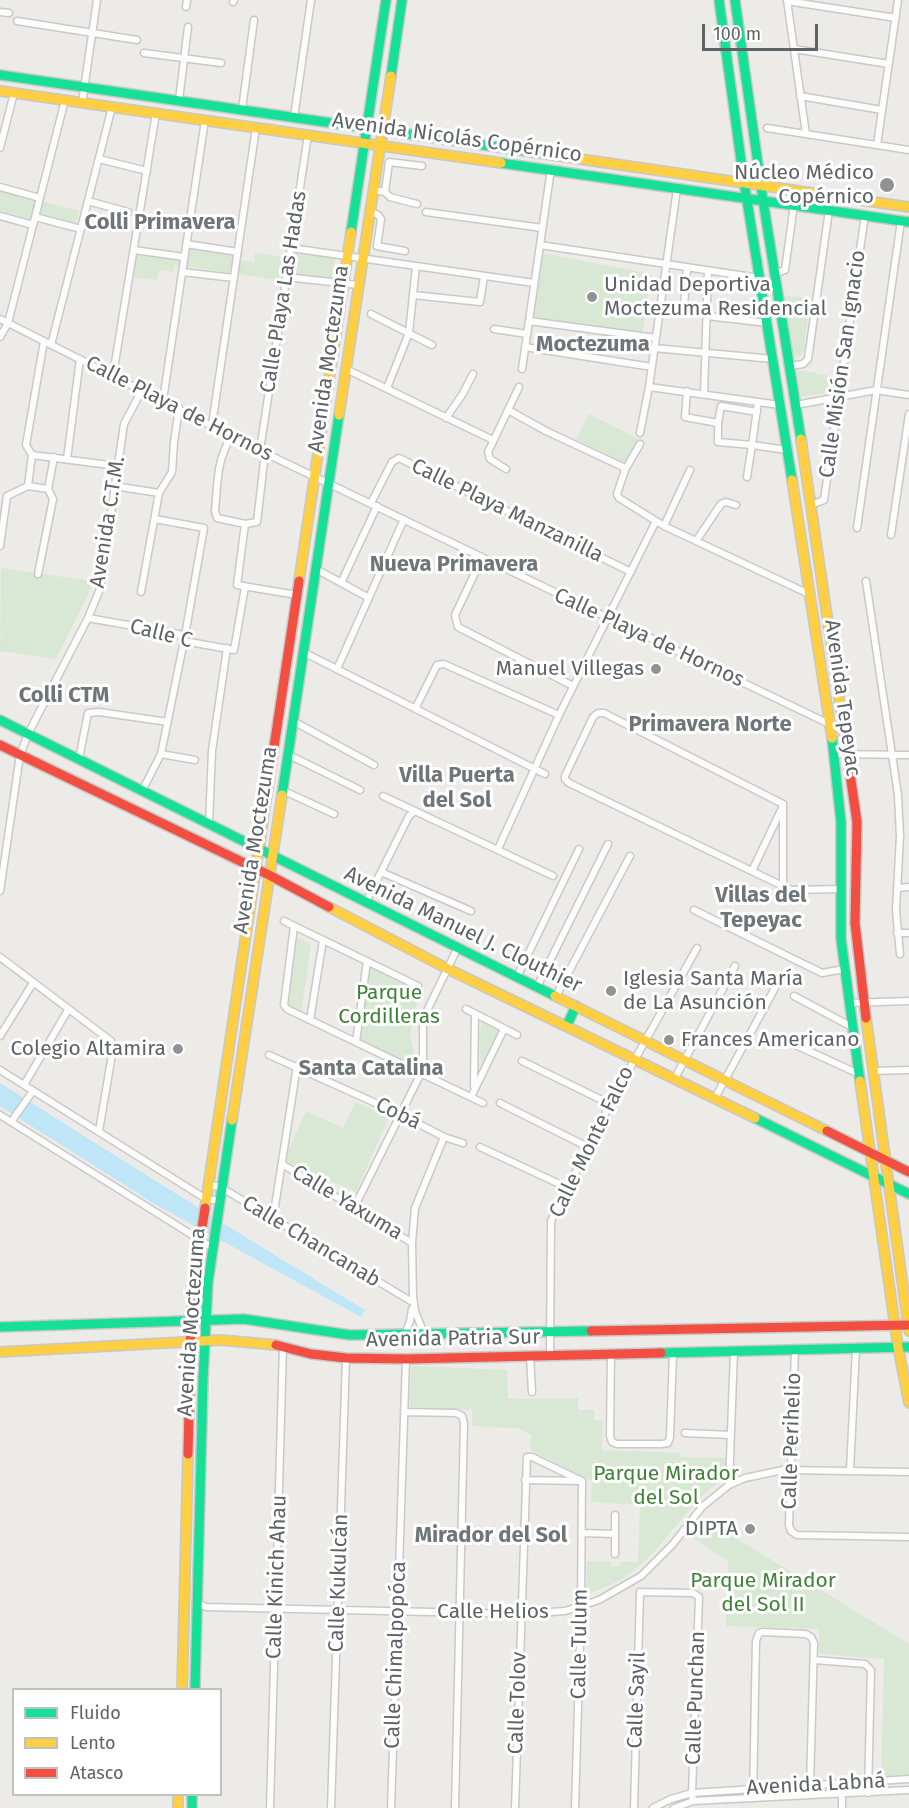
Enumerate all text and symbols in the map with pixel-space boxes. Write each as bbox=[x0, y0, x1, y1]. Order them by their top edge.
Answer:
scale bar bbox=[705, 12, 820, 50]
text: 100 m bbox=[713, 23, 761, 45]
street label: Avenida Nicolás Copérnico bbox=[330, 108, 584, 168]
place label: Núcleo Médico Copérnico bbox=[734, 160, 874, 210]
marker: Núcleo Médico Copérnico bbox=[878, 176, 896, 194]
street label: Calle Playa Las Hadas bbox=[256, 189, 312, 395]
district label: Colli Primavera bbox=[84, 210, 236, 236]
street label: Calle Misión San Ignacio bbox=[815, 248, 871, 480]
street label: Avenida Moctezuma bbox=[303, 264, 355, 454]
place label: Unidad Deportiva Moctezuma Residencial bbox=[604, 272, 827, 322]
marker: Unidad Deportiva Moctezuma Residencial bbox=[585, 290, 599, 304]
district label: Moctezuma bbox=[536, 332, 650, 358]
street label: Calle Playa de Hornos bbox=[81, 351, 277, 467]
street label: Avenida C.T.M. bbox=[85, 454, 131, 590]
street label: Calle Playa Manzanilla bbox=[407, 454, 607, 568]
district label: Nueva Primavera bbox=[370, 552, 538, 578]
street label: Calle Playa de Hornos bbox=[550, 583, 748, 693]
street label: Calle C bbox=[127, 614, 195, 654]
street label: Avenida Tepeyac bbox=[819, 618, 865, 778]
place label: Manuel Villegas bbox=[496, 656, 644, 682]
marker: Manuel Villegas bbox=[649, 662, 663, 676]
district label: Colli CTM bbox=[19, 683, 109, 709]
district label: Primavera Norte bbox=[628, 712, 792, 738]
street label: Avenida Moctezuma bbox=[229, 745, 283, 935]
district label: Villa Puerta del Sol bbox=[399, 763, 515, 814]
street label: Avenida Manuel J. Clouthier bbox=[340, 861, 586, 999]
district label: Villas del Tepeyac bbox=[715, 883, 807, 934]
place label: Iglesia Santa María de La Asunción bbox=[623, 966, 803, 1016]
park label: Parque Cordilleras bbox=[338, 980, 440, 1030]
marker: Iglesia Santa María de La Asunción bbox=[604, 984, 618, 998]
place label: Frances Americano bbox=[681, 1027, 859, 1053]
marker: Frances Americano bbox=[662, 1033, 676, 1047]
place label: Colegio Altamira bbox=[10, 1036, 166, 1062]
marker: Colegio Altamira bbox=[171, 1042, 185, 1056]
district label: Santa Catalina bbox=[299, 1056, 443, 1082]
street label: Calle Monte Falco bbox=[544, 1062, 640, 1222]
street label: Cobá bbox=[371, 1092, 425, 1136]
street label: Calle Yaxuma bbox=[287, 1160, 407, 1246]
street label: Calle Chancanab bbox=[237, 1191, 385, 1293]
street label: Avenida Moctezuma bbox=[173, 1227, 211, 1417]
street label: Avenida Patria Sur bbox=[366, 1325, 540, 1353]
street label: Calle Perihelio bbox=[777, 1372, 807, 1510]
park label: Parque Mirador del Sol bbox=[593, 1461, 739, 1511]
street label: Calle Kinich Ahau bbox=[262, 1494, 292, 1660]
street label: Calle Kukulcán bbox=[324, 1513, 354, 1653]
place label: DIPTA bbox=[685, 1516, 738, 1542]
marker: DIPTA bbox=[743, 1522, 757, 1536]
district label: Mirador del Sol bbox=[415, 1523, 567, 1549]
street label: Calle Chimalpopóca bbox=[380, 1561, 412, 1749]
park label: Parque Mirador del Sol II bbox=[690, 1568, 836, 1618]
street label: Calle Tulum bbox=[566, 1588, 594, 1700]
street label: Calle Helios bbox=[437, 1599, 549, 1625]
street label: Calle Punchan bbox=[681, 1630, 711, 1766]
street label: Calle Tolov bbox=[504, 1651, 532, 1755]
street label: Calle Sayil bbox=[623, 1651, 651, 1749]
legend bbox=[12, 1688, 222, 1796]
text: Fluido bbox=[70, 1702, 121, 1724]
text: Lento bbox=[70, 1732, 116, 1754]
text: Atasco bbox=[70, 1762, 123, 1784]
street label: Avenida Labná bbox=[746, 1769, 886, 1801]

